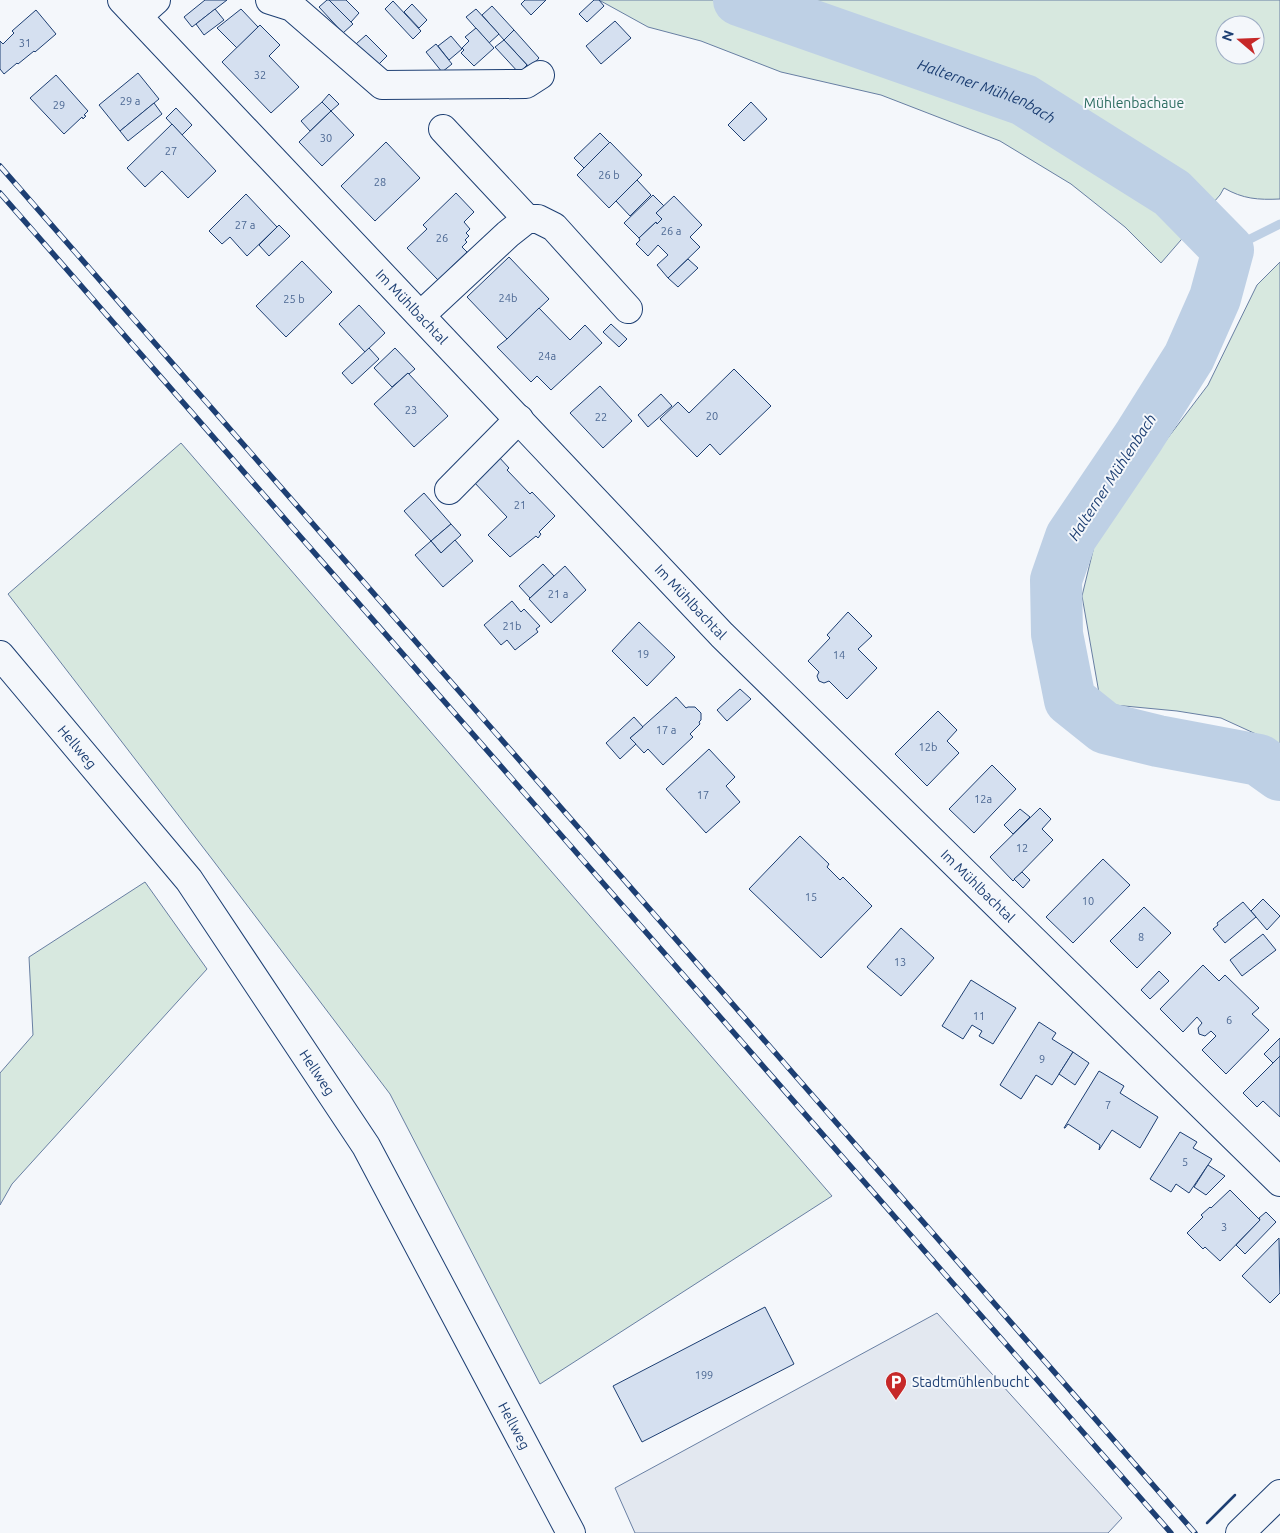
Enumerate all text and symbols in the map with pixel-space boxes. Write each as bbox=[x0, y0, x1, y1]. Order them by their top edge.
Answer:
north arrow bbox=[1215, 15, 1265, 65]
text: N bbox=[1218, 28, 1237, 43]
house number: 31 bbox=[19, 37, 31, 49]
water label: Halterner Mühlenbach bbox=[916, 55, 1059, 126]
house number: 32 bbox=[254, 69, 266, 81]
house number: 29 a bbox=[120, 95, 140, 107]
park label: Mühlenbachaue bbox=[1084, 95, 1184, 111]
house number: 29 bbox=[53, 99, 65, 111]
house number: 30 bbox=[320, 132, 332, 144]
house number: 27 bbox=[165, 145, 177, 157]
house number: 26 b bbox=[598, 169, 620, 181]
house number: 28 bbox=[374, 176, 386, 188]
house number: 27 a bbox=[235, 219, 255, 231]
house number: 26 a bbox=[661, 225, 681, 237]
house number: 26 bbox=[436, 232, 448, 244]
street label: Im Mühlbachtal bbox=[373, 266, 451, 348]
house number: 24b bbox=[499, 292, 517, 304]
house number: 25 b bbox=[283, 293, 305, 305]
house number: 24a bbox=[538, 350, 556, 362]
house number: 23 bbox=[405, 404, 417, 416]
house number: 20 bbox=[706, 410, 718, 422]
house number: 22 bbox=[595, 411, 607, 423]
water label: Halterner Mühlenbach bbox=[1065, 411, 1159, 543]
house number: 21 bbox=[514, 499, 526, 511]
street label: Im Mühlbachtal bbox=[652, 561, 730, 643]
house number: 21 a bbox=[548, 588, 568, 600]
house number: 21b bbox=[503, 620, 521, 632]
house number: 19 bbox=[637, 648, 649, 660]
house number: 14 bbox=[833, 649, 845, 661]
street label: Hellweg bbox=[55, 722, 100, 772]
house number: 17 a bbox=[656, 724, 676, 736]
house number: 12b bbox=[919, 741, 937, 753]
house number: 17 bbox=[697, 789, 709, 801]
house number: 12a bbox=[974, 793, 992, 805]
house number: 12 bbox=[1016, 842, 1028, 854]
street label: Im Mühlbachtal bbox=[938, 846, 1018, 926]
house number: 15 bbox=[805, 891, 817, 903]
house number: 10 bbox=[1082, 895, 1094, 907]
house number: 8 bbox=[1138, 931, 1144, 943]
house number: 13 bbox=[894, 956, 906, 968]
house number: 11 bbox=[973, 1010, 985, 1022]
house number: 6 bbox=[1226, 1014, 1232, 1026]
street label: Hellweg bbox=[296, 1047, 338, 1098]
house number: 9 bbox=[1039, 1053, 1045, 1065]
house number: 7 bbox=[1105, 1099, 1111, 1111]
house number: 5 bbox=[1182, 1156, 1188, 1168]
house number: 3 bbox=[1221, 1221, 1227, 1233]
house number: 199 bbox=[695, 1369, 713, 1381]
parking icon: Stadtmühlenbucht bbox=[884, 1370, 908, 1401]
place label: Stadtmühlenbucht bbox=[912, 1374, 1030, 1390]
street label: Hellweg bbox=[495, 1399, 533, 1452]

